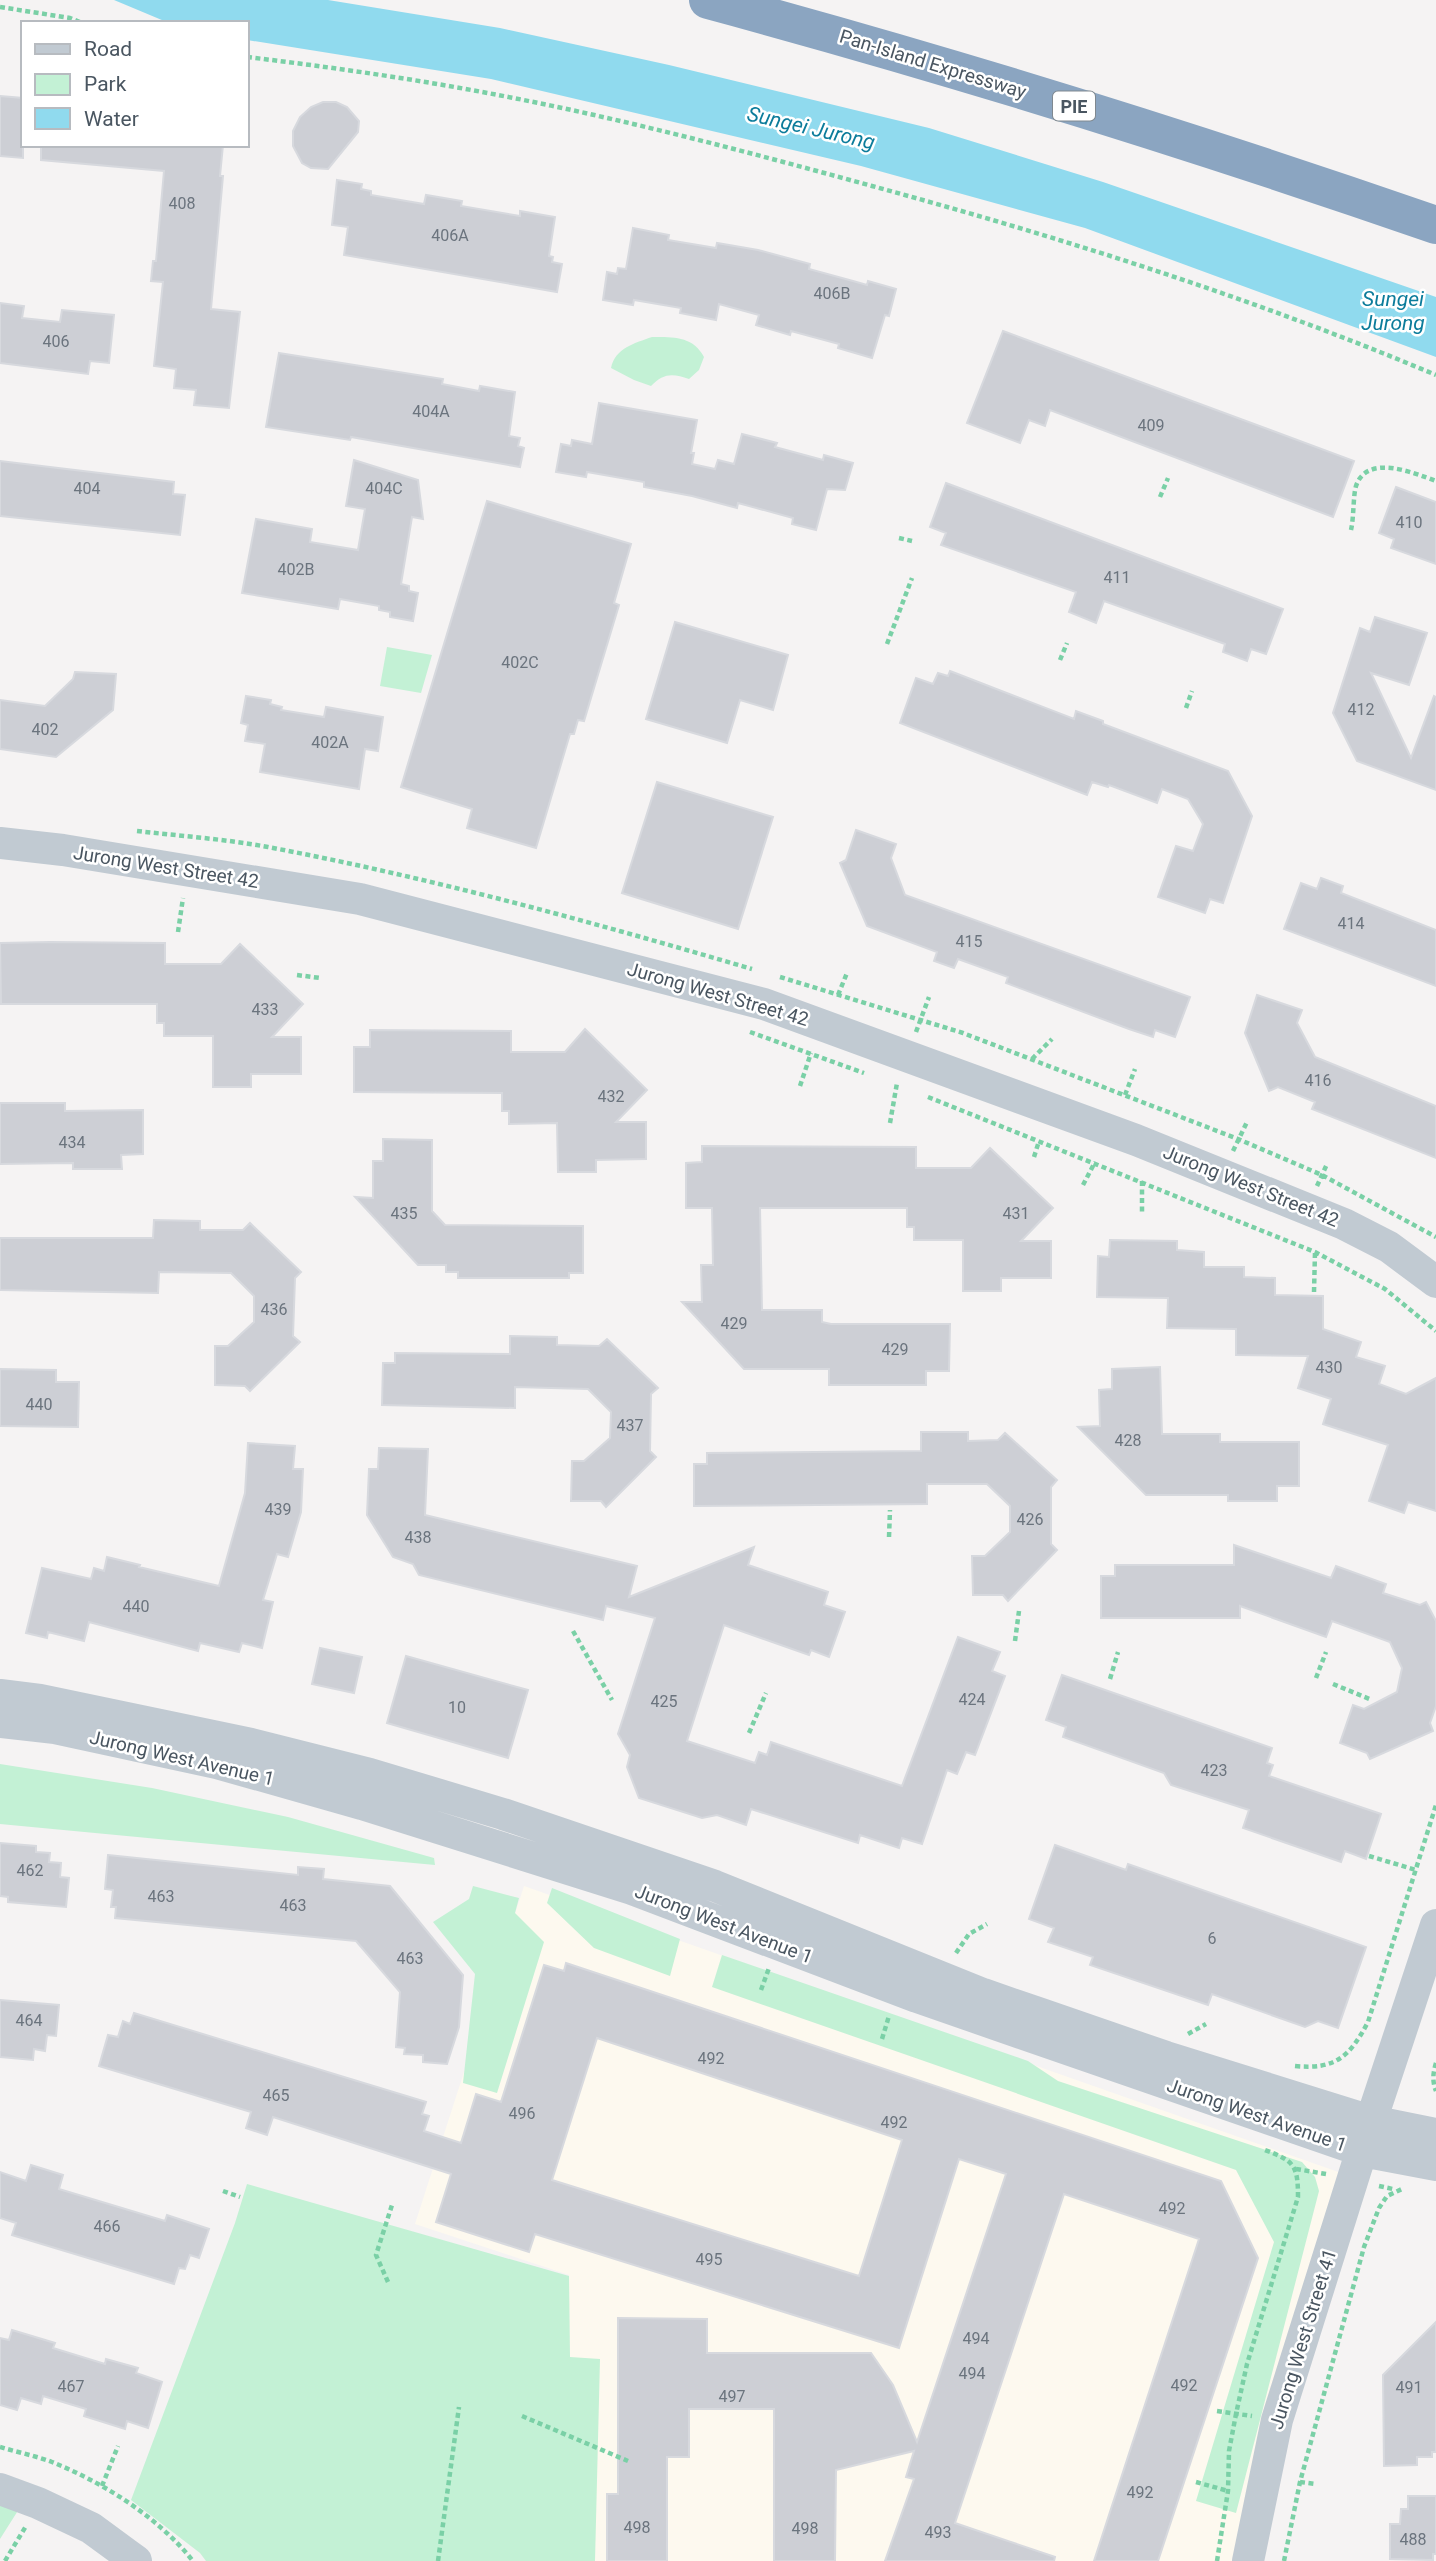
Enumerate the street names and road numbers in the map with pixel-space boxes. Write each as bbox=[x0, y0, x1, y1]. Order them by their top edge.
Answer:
street label: Pan-Island Expressway bbox=[837, 25, 1029, 103]
road number: PIE bbox=[1053, 92, 1095, 120]
street label: Jurong West Street 42 bbox=[72, 841, 260, 893]
street label: Jurong West Street 42 bbox=[625, 957, 811, 1031]
street label: Jurong West Street 42 bbox=[1160, 1140, 1342, 1232]
street label: Jurong West Avenue 1 bbox=[87, 1726, 277, 1790]
street label: Jurong West Avenue 1 bbox=[632, 1879, 816, 1969]
street label: Jurong West Avenue 1 bbox=[1164, 2073, 1350, 2157]
street label: Jurong West Street 41 bbox=[1265, 2246, 1341, 2432]

